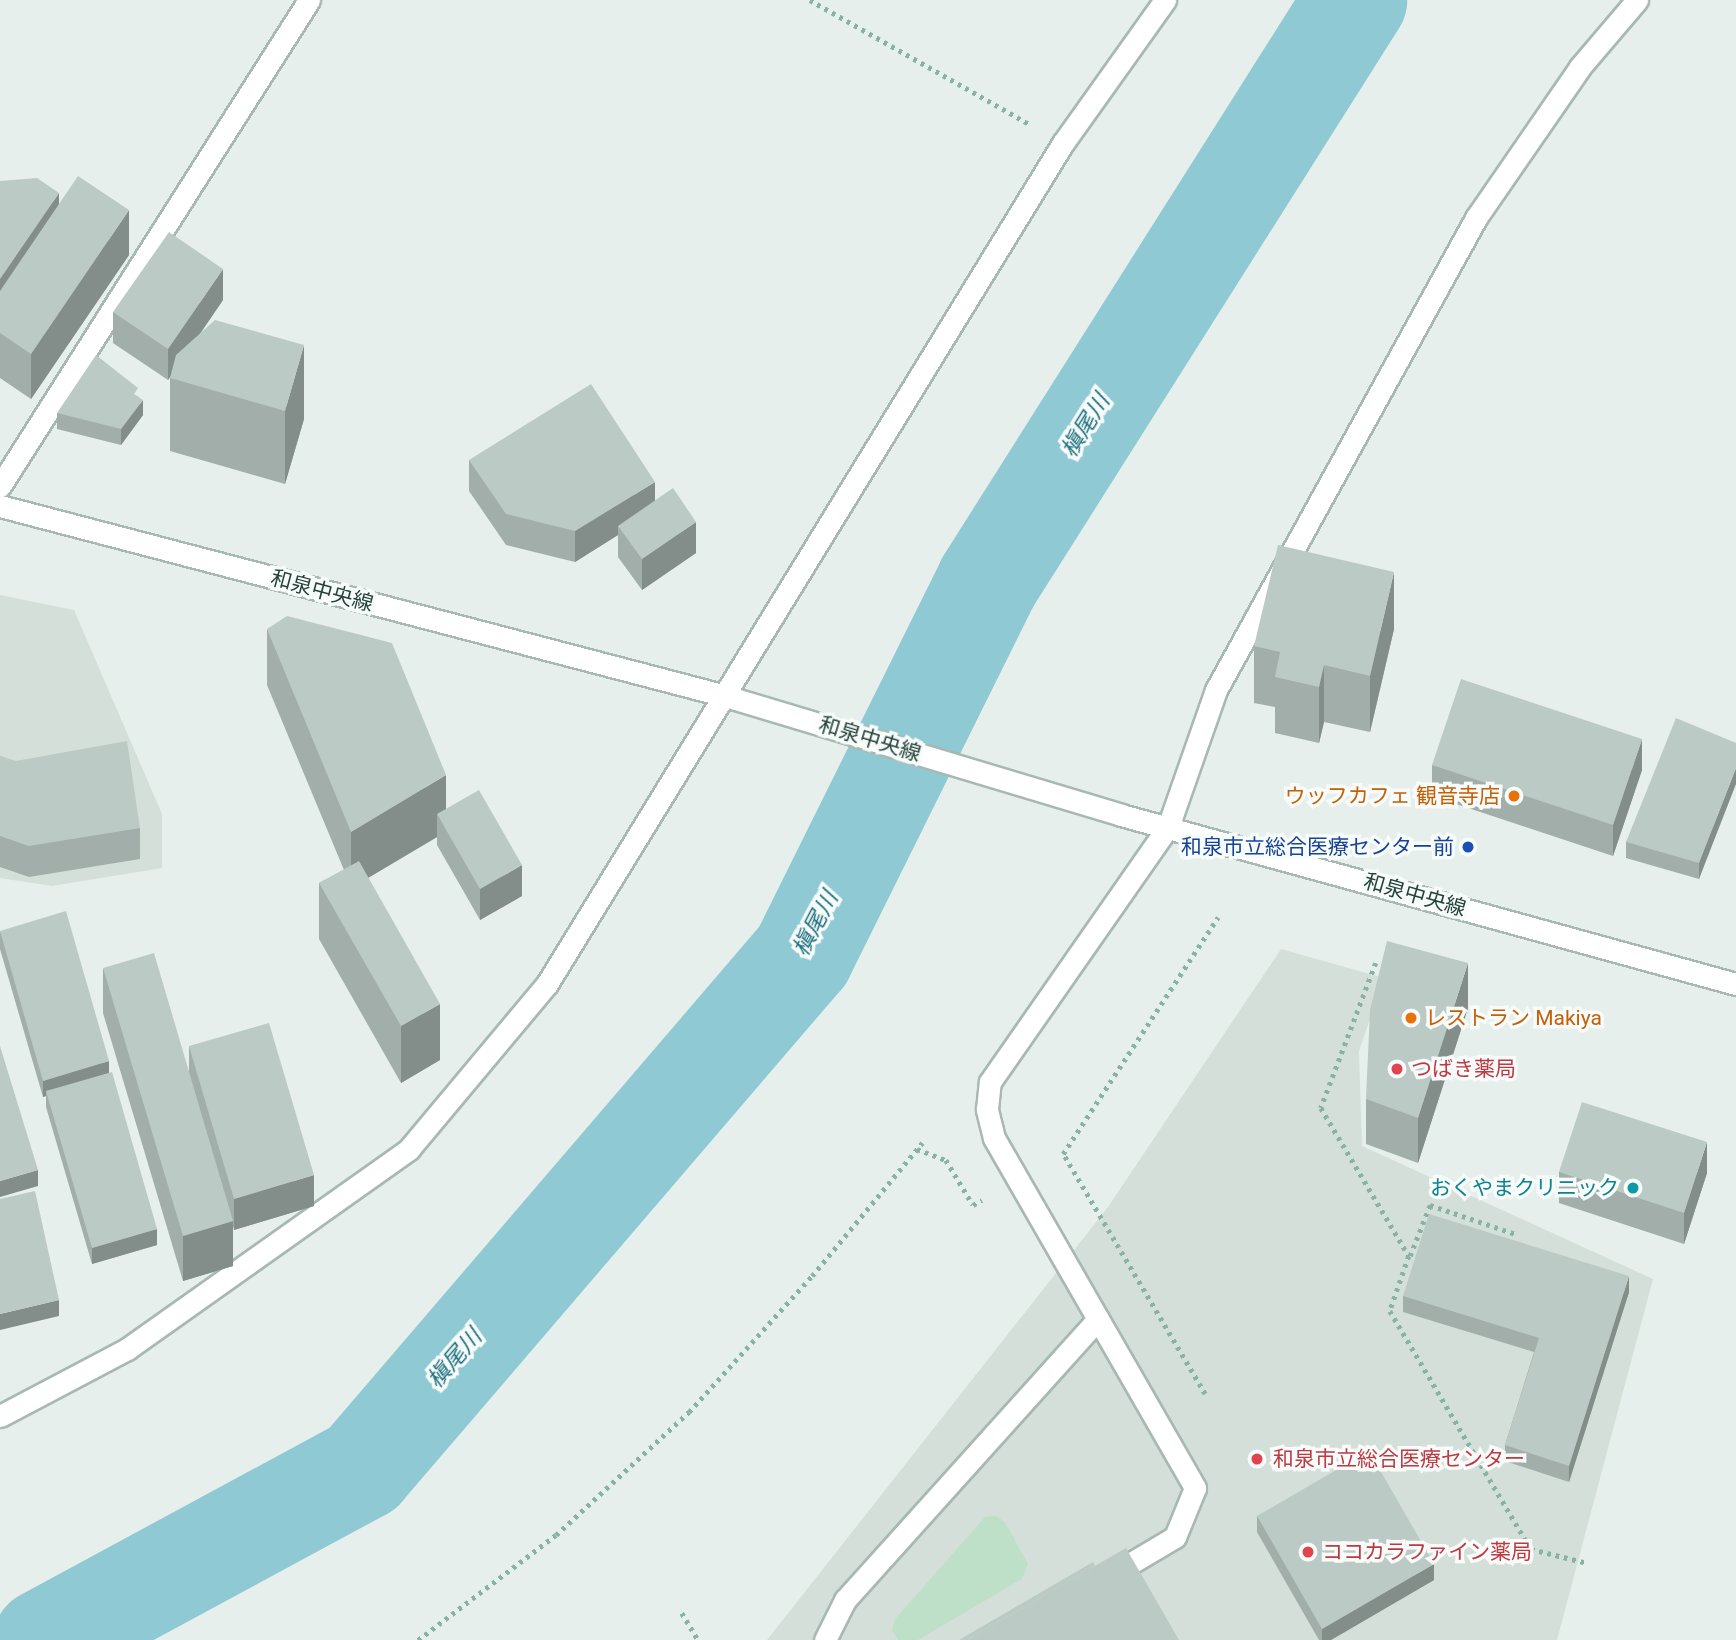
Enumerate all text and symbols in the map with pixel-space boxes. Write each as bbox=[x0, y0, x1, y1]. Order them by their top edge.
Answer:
water label: 槇尾川 bbox=[1056, 389, 1116, 463]
street label: 和泉中央線 bbox=[268, 565, 376, 617]
street label: 和泉中央線 bbox=[816, 712, 924, 766]
place label: ウッフカフェ 観音寺店 bbox=[1285, 783, 1500, 809]
marker: ウッフカフェ 観音寺店 bbox=[1506, 788, 1522, 804]
place label: 和泉市立総合医療センター前 bbox=[1181, 834, 1454, 860]
marker: 和泉市立総合医療センター前 bbox=[1460, 839, 1476, 855]
street label: 和泉中央線 bbox=[1361, 868, 1469, 922]
water label: 槇尾川 bbox=[788, 887, 844, 961]
place label: レストラン Makiya bbox=[1425, 1005, 1602, 1031]
marker: レストラン Makiya bbox=[1403, 1010, 1419, 1026]
place label: つばき薬局 bbox=[1411, 1056, 1516, 1082]
marker: つばき薬局 bbox=[1389, 1061, 1405, 1077]
place label: おくやまクリニック bbox=[1430, 1175, 1619, 1201]
marker: おくやまクリニック bbox=[1625, 1180, 1641, 1196]
water label: 槇尾川 bbox=[422, 1324, 488, 1394]
place label: 和泉市立総合医療センター bbox=[1273, 1446, 1525, 1472]
marker: 和泉市立総合医療センター bbox=[1247, 1449, 1267, 1469]
place label: ココカラファイン薬局 bbox=[1322, 1539, 1532, 1565]
marker: ココカラファイン薬局 bbox=[1300, 1544, 1316, 1560]

